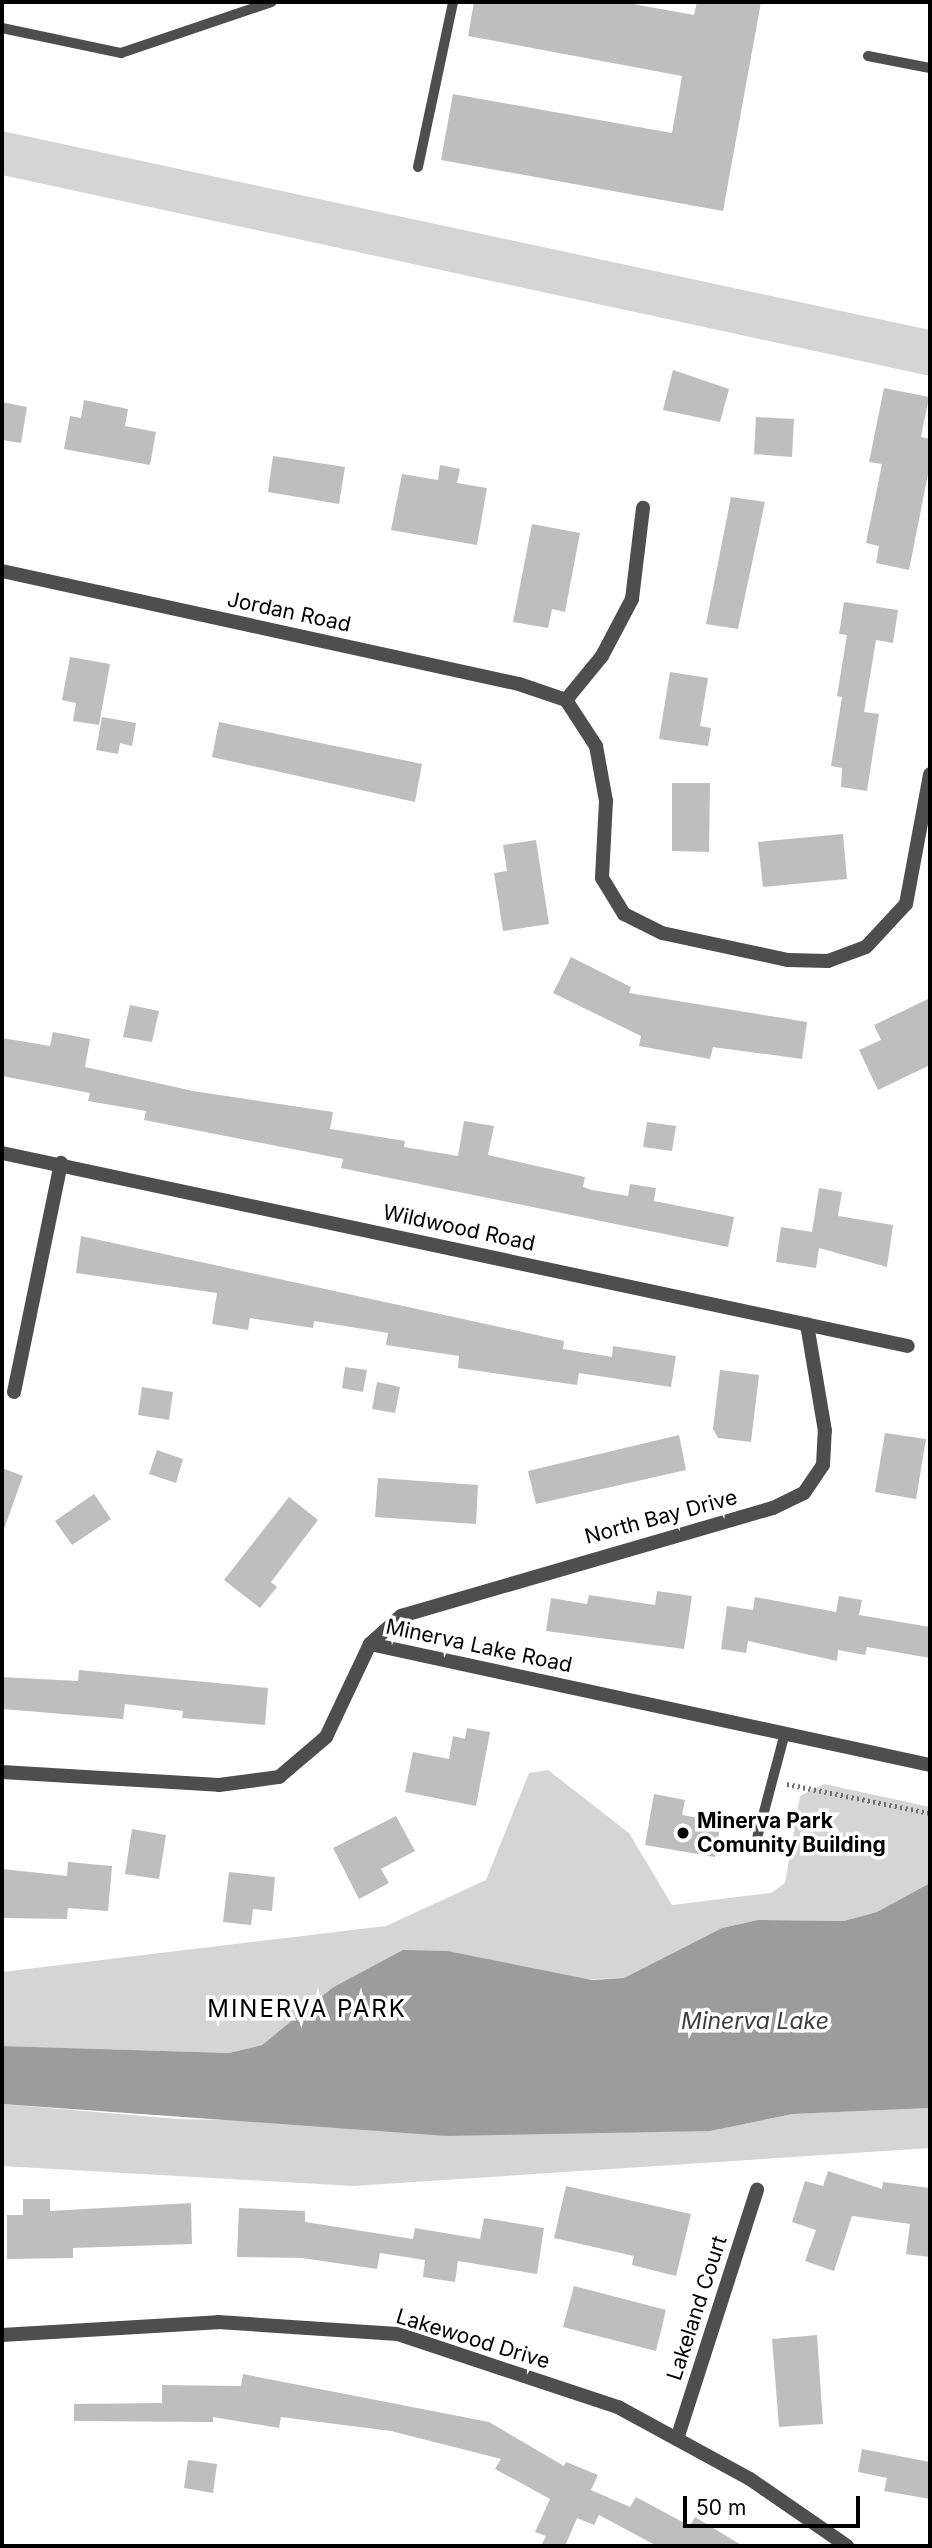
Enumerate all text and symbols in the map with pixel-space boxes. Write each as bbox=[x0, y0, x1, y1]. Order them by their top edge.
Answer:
street label: Jordan Road bbox=[225, 587, 353, 637]
street label: Wildwood Road bbox=[381, 1200, 537, 1256]
street label: North Bay Drive bbox=[582, 1485, 740, 1549]
street label: Minerva Lake Road bbox=[384, 1614, 574, 1678]
place label: Minerva Park Comunity Building bbox=[697, 1808, 886, 1858]
marker: Minerva Park Comunity Building bbox=[675, 1825, 691, 1841]
district label: MINERVA PARK bbox=[209, 1995, 405, 2023]
water label: Minerva Lake bbox=[681, 2007, 829, 2035]
street label: Lakeland Court bbox=[662, 2233, 732, 2383]
street label: Lakewood Drive bbox=[393, 2304, 553, 2374]
scale bar bbox=[687, 2482, 864, 2526]
text: 50 m bbox=[696, 2495, 746, 2520]

